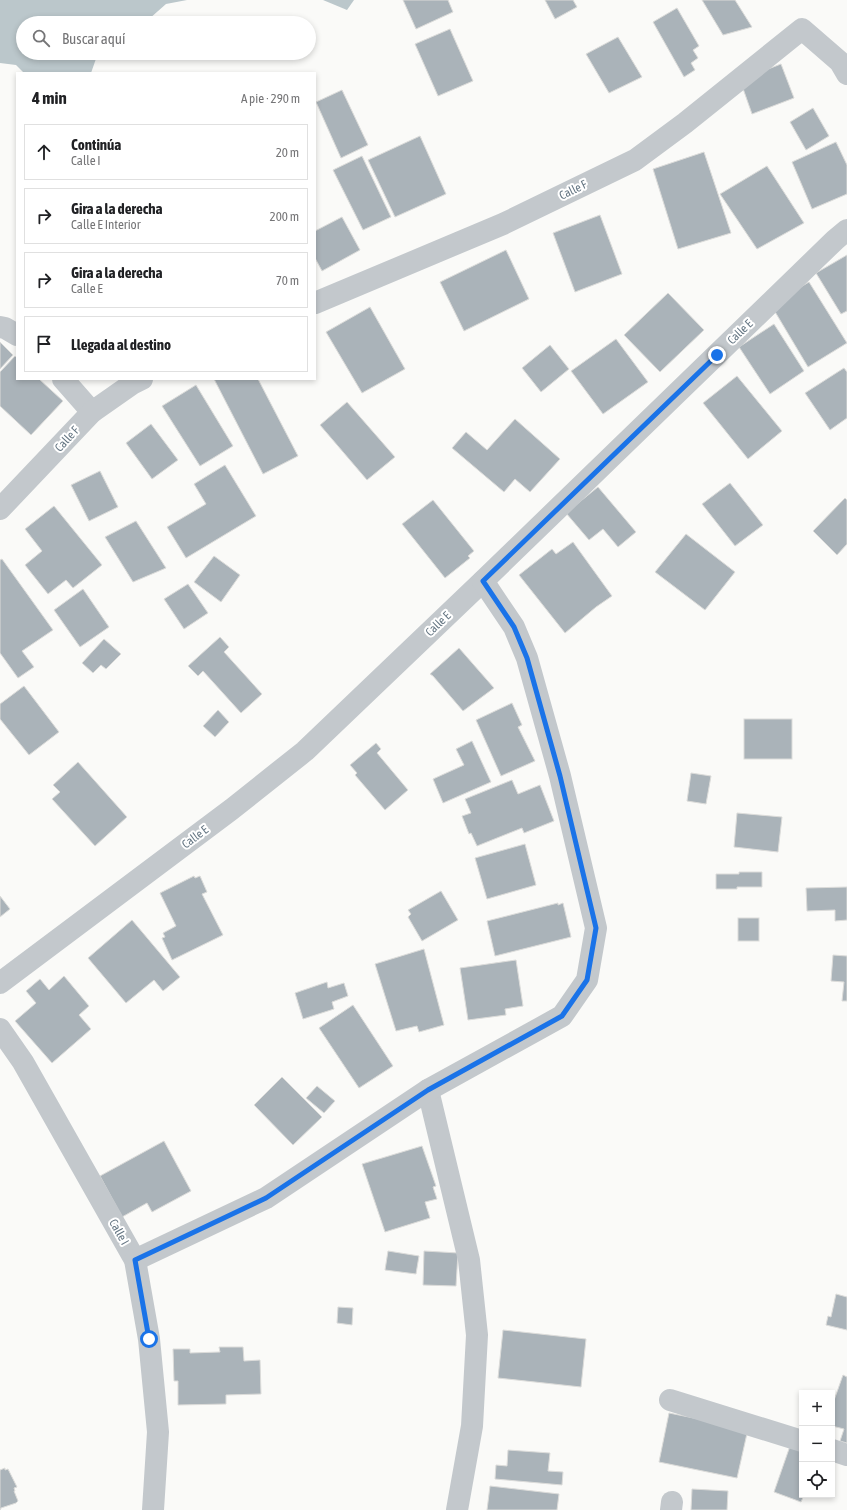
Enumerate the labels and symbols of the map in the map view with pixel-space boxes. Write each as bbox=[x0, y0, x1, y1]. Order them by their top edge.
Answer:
street label: Calle F bbox=[557, 177, 589, 203]
street label: Calle E bbox=[725, 317, 755, 347]
route end bbox=[708, 346, 726, 364]
street label: Calle F bbox=[52, 423, 82, 454]
street label: Calle E bbox=[423, 609, 453, 639]
street label: Calle E bbox=[179, 823, 211, 851]
street label: Calle I bbox=[106, 1217, 132, 1247]
route start bbox=[140, 1330, 158, 1348]

